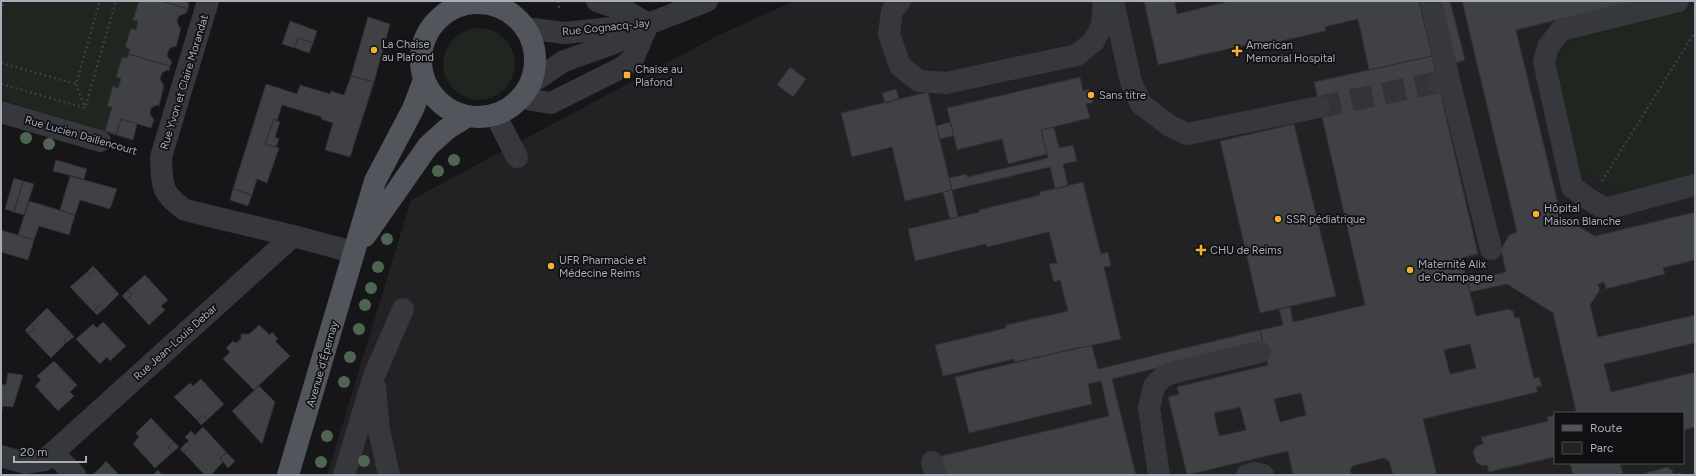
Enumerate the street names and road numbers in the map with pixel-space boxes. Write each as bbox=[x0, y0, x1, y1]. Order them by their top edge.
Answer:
street label: Rue Yvon et Claire Morandat bbox=[158, 13, 211, 151]
street label: Rue Cognacq-Jay bbox=[562, 16, 651, 39]
street label: Rue Lucien Daillencourt bbox=[23, 113, 138, 158]
street label: Rue Jean-Louis Debar bbox=[131, 301, 220, 383]
street label: Avenue d'Épernay bbox=[304, 319, 341, 409]

